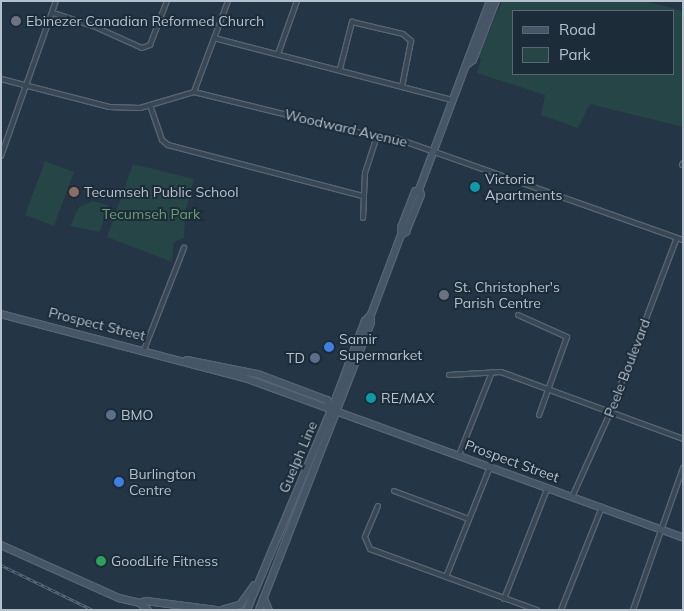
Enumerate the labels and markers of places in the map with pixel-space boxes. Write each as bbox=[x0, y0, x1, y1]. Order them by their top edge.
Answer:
place label: Ebinezer Canadian Reformed Church bbox=[26, 13, 264, 29]
marker: Ebinezer Canadian Reformed Church bbox=[10, 15, 22, 27]
place label: Victoria Apartments bbox=[485, 171, 562, 203]
marker: Victoria Apartments bbox=[469, 181, 481, 193]
place label: Tecumseh Public School bbox=[84, 184, 239, 200]
marker: Tecumseh Public School bbox=[68, 186, 80, 198]
place label: St. Christopher's Parish Centre bbox=[454, 279, 560, 312]
marker: St. Christopher's Parish Centre bbox=[438, 289, 450, 301]
place label: Samir Supermarket bbox=[339, 331, 422, 364]
marker: Samir Supermarket bbox=[323, 341, 335, 353]
place label: TD bbox=[286, 350, 305, 366]
marker: TD bbox=[309, 352, 321, 364]
place label: RE/MAX bbox=[381, 390, 435, 406]
marker: RE/MAX bbox=[365, 392, 377, 404]
place label: BMO bbox=[121, 407, 153, 423]
marker: BMO bbox=[105, 409, 117, 421]
place label: Burlington Centre bbox=[129, 466, 196, 498]
marker: Burlington Centre bbox=[113, 476, 125, 488]
place label: GoodLife Fitness bbox=[111, 553, 218, 569]
marker: GoodLife Fitness bbox=[95, 555, 107, 567]

